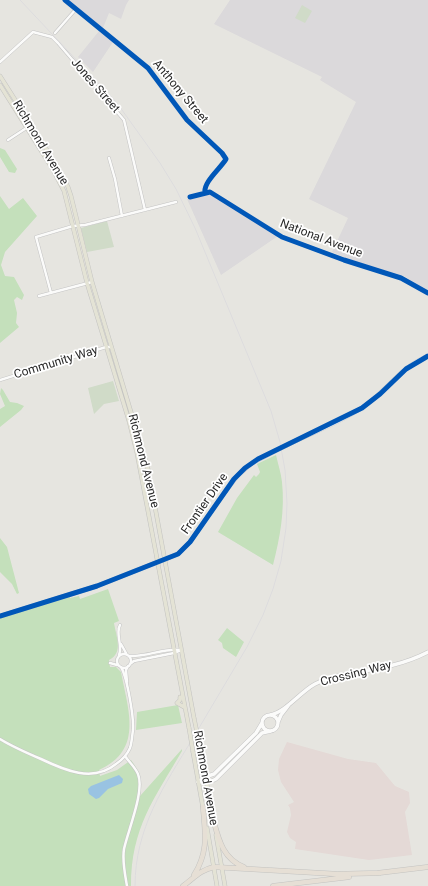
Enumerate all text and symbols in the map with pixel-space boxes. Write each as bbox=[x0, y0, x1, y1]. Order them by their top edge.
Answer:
street label: Jones Street bbox=[67, 56, 123, 116]
street label: Anthony Street bbox=[149, 57, 211, 127]
street label: Richmond Avenue bbox=[9, 98, 71, 188]
street label: National Avenue bbox=[278, 217, 364, 261]
street label: Community Way bbox=[12, 343, 100, 383]
street label: Richmond Avenue bbox=[124, 413, 162, 509]
street label: Frontier Drive bbox=[179, 471, 231, 537]
street label: Crossing Way bbox=[319, 658, 393, 690]
street label: Richmond Avenue bbox=[190, 729, 220, 827]

